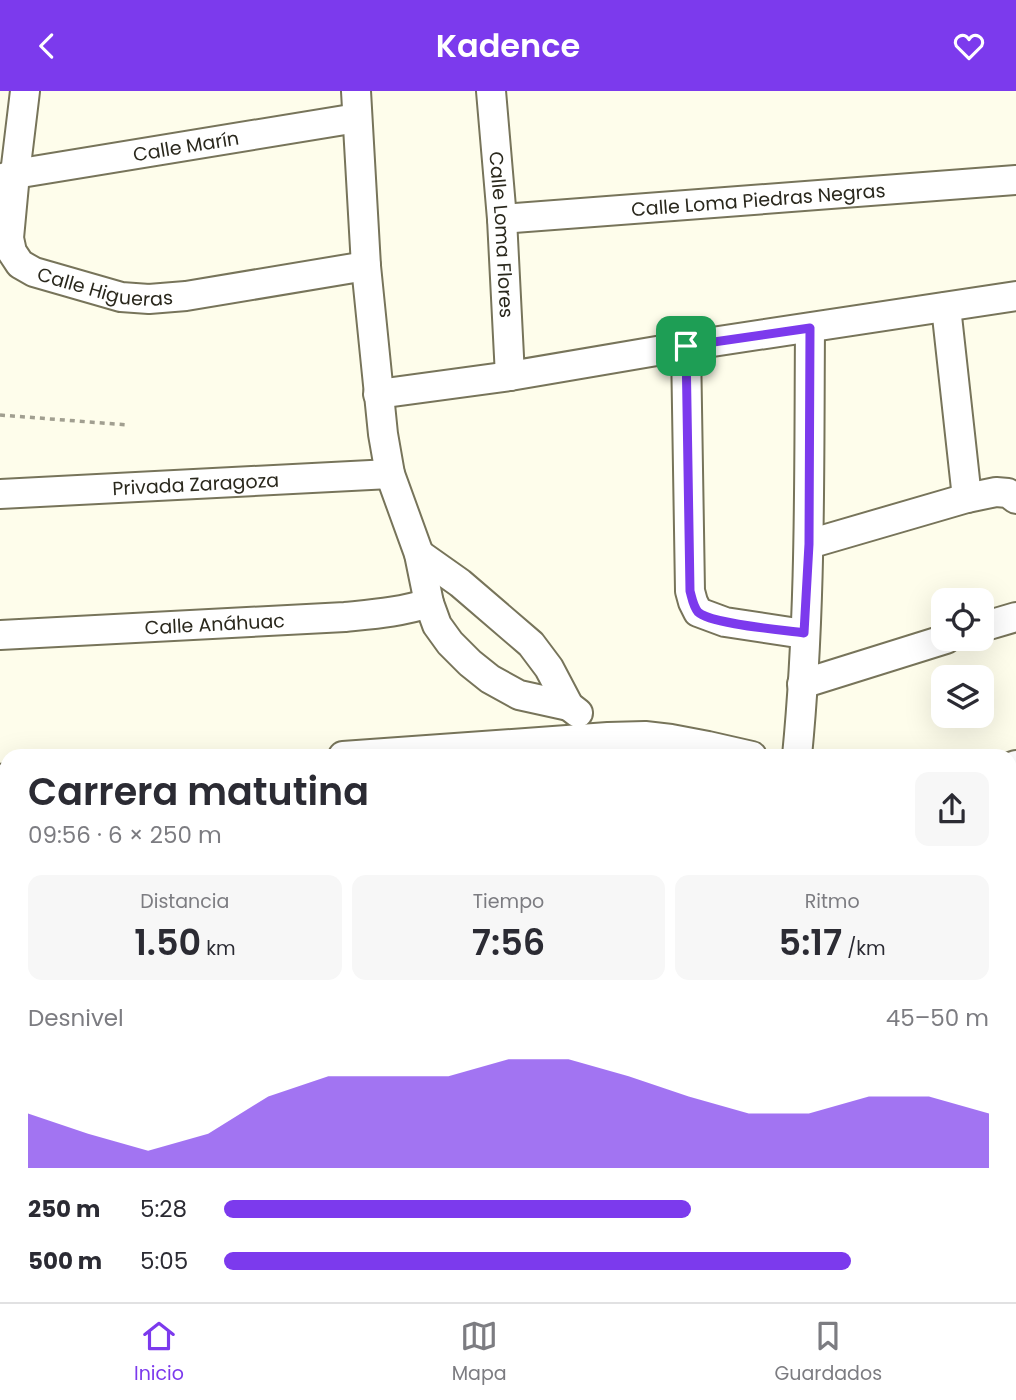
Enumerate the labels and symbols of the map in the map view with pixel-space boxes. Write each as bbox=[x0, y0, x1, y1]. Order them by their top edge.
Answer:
street label: Calle Marín bbox=[131, 125, 241, 168]
street label: Calle Loma Flores bbox=[482, 150, 520, 319]
street label: Calle Loma Piedras Negras bbox=[630, 177, 886, 223]
street label: Calle Higueras bbox=[34, 261, 174, 313]
pin bbox=[656, 316, 716, 376]
street label: Privada Zaragoza bbox=[112, 467, 280, 502]
street label: Calle Anáhuac bbox=[144, 607, 286, 641]

